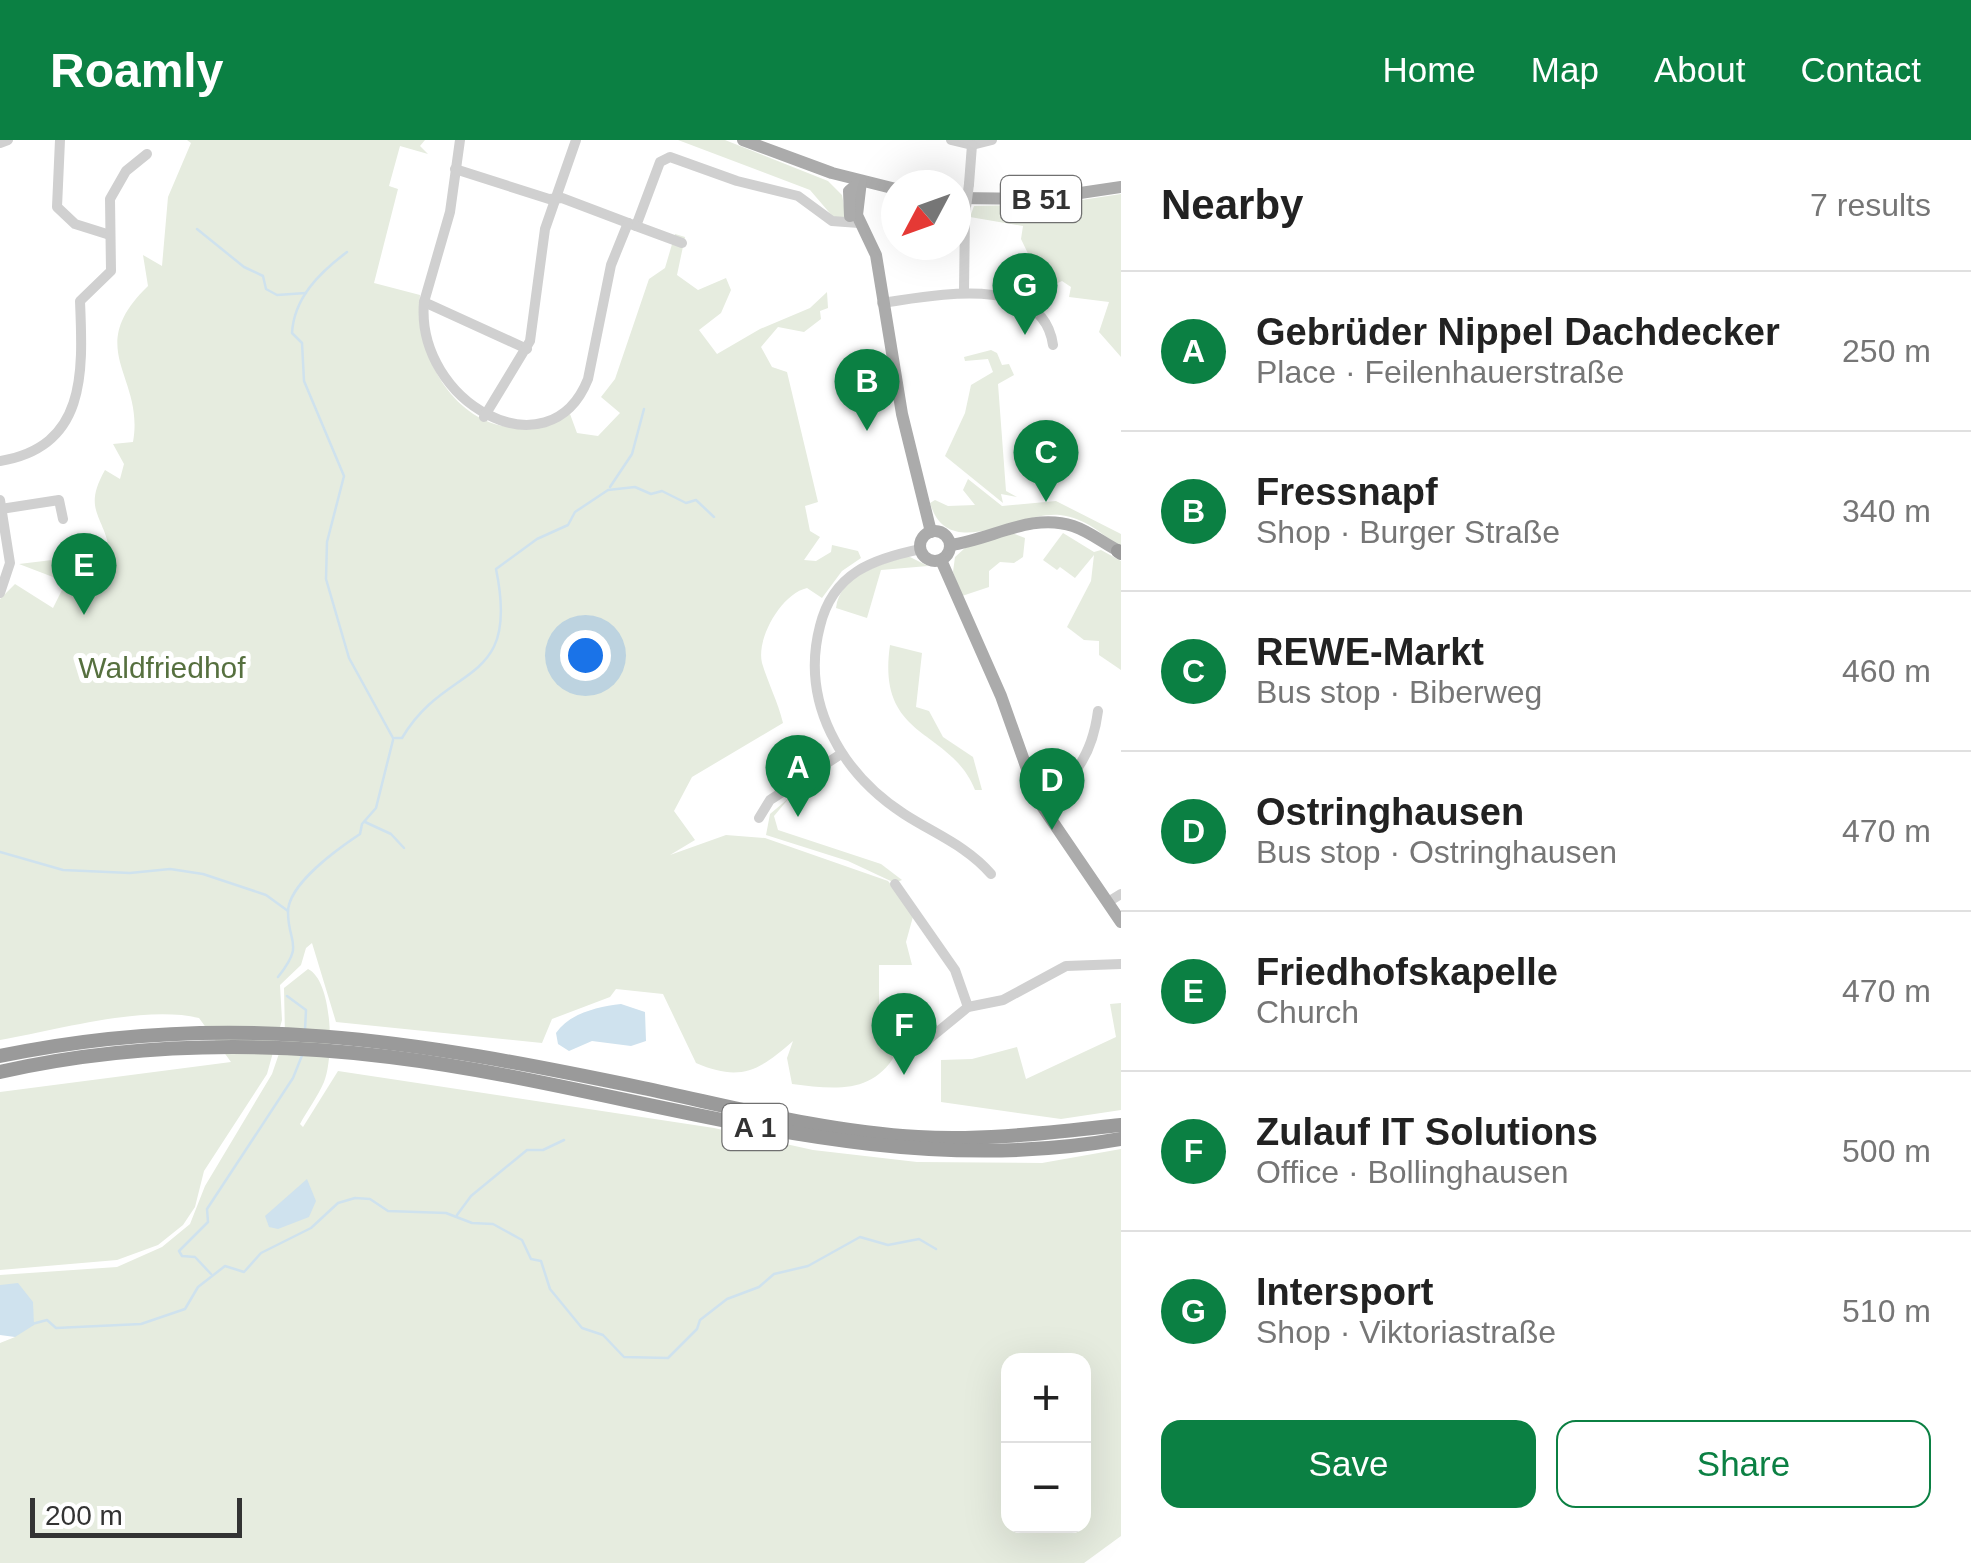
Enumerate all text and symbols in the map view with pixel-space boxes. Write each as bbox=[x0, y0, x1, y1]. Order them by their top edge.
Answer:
text: Roamly bbox=[50, 44, 223, 97]
text: Home bbox=[1382, 50, 1476, 89]
text: Map bbox=[1531, 50, 1599, 89]
text: About bbox=[1654, 50, 1745, 89]
text: Contact bbox=[1800, 50, 1921, 89]
north arrow bbox=[881, 170, 971, 260]
road number: B 51 bbox=[1001, 176, 1081, 222]
text: Nearby bbox=[1161, 181, 1303, 228]
text: 7 results bbox=[1810, 187, 1931, 223]
pin: G bbox=[992, 252, 1058, 335]
text: Gebrüder Nippel Dachdecker bbox=[1256, 311, 1780, 353]
text: A bbox=[1182, 333, 1205, 369]
text: 250 m bbox=[1842, 333, 1931, 369]
pin: B bbox=[834, 348, 900, 431]
text: Place · Feilenhauerstraße bbox=[1256, 354, 1624, 390]
pin: C bbox=[1014, 420, 1078, 502]
text: Fressnapf bbox=[1256, 471, 1438, 513]
text: B bbox=[1182, 493, 1205, 529]
text: 340 m bbox=[1842, 493, 1931, 529]
text: Shop · Burger Straße bbox=[1256, 514, 1560, 550]
pin: E bbox=[52, 532, 116, 615]
your location bbox=[560, 630, 611, 681]
text: REWE-Markt bbox=[1256, 631, 1484, 673]
park label: Waldfriedhof bbox=[78, 651, 246, 684]
text: C bbox=[1182, 653, 1205, 689]
text: 460 m bbox=[1842, 653, 1931, 689]
text: Bus stop · Biberweg bbox=[1256, 674, 1542, 710]
pin: A bbox=[766, 734, 830, 817]
pin: D bbox=[1020, 748, 1084, 830]
text: Ostringhausen bbox=[1256, 791, 1524, 833]
text: D bbox=[1182, 813, 1205, 849]
text: 470 m bbox=[1842, 813, 1931, 849]
text: Bus stop · Ostringhausen bbox=[1256, 834, 1617, 870]
text: Friedhofskapelle bbox=[1256, 951, 1558, 993]
text: E bbox=[1183, 973, 1204, 1009]
text: 470 m bbox=[1842, 973, 1931, 1009]
pin: F bbox=[872, 992, 936, 1075]
text: Church bbox=[1256, 994, 1359, 1030]
road number: A 1 bbox=[722, 1104, 788, 1150]
text: Zulauf IT Solutions bbox=[1256, 1111, 1598, 1153]
text: F bbox=[1184, 1133, 1203, 1169]
text: 500 m bbox=[1842, 1133, 1931, 1169]
text: Office · Bollinghausen bbox=[1256, 1154, 1568, 1190]
text: Intersport bbox=[1256, 1271, 1433, 1313]
text: G bbox=[1181, 1293, 1206, 1329]
text: 510 m bbox=[1842, 1293, 1931, 1329]
text: Shop · Viktoriastraße bbox=[1256, 1314, 1556, 1350]
map controls bbox=[1001, 1353, 1091, 1533]
button: + bbox=[1001, 1353, 1091, 1443]
button: Save bbox=[1161, 1420, 1536, 1508]
button: Share bbox=[1556, 1420, 1931, 1508]
button: − bbox=[1001, 1443, 1091, 1533]
scale bar bbox=[30, 1493, 242, 1538]
text: 200 m bbox=[45, 1500, 123, 1531]

